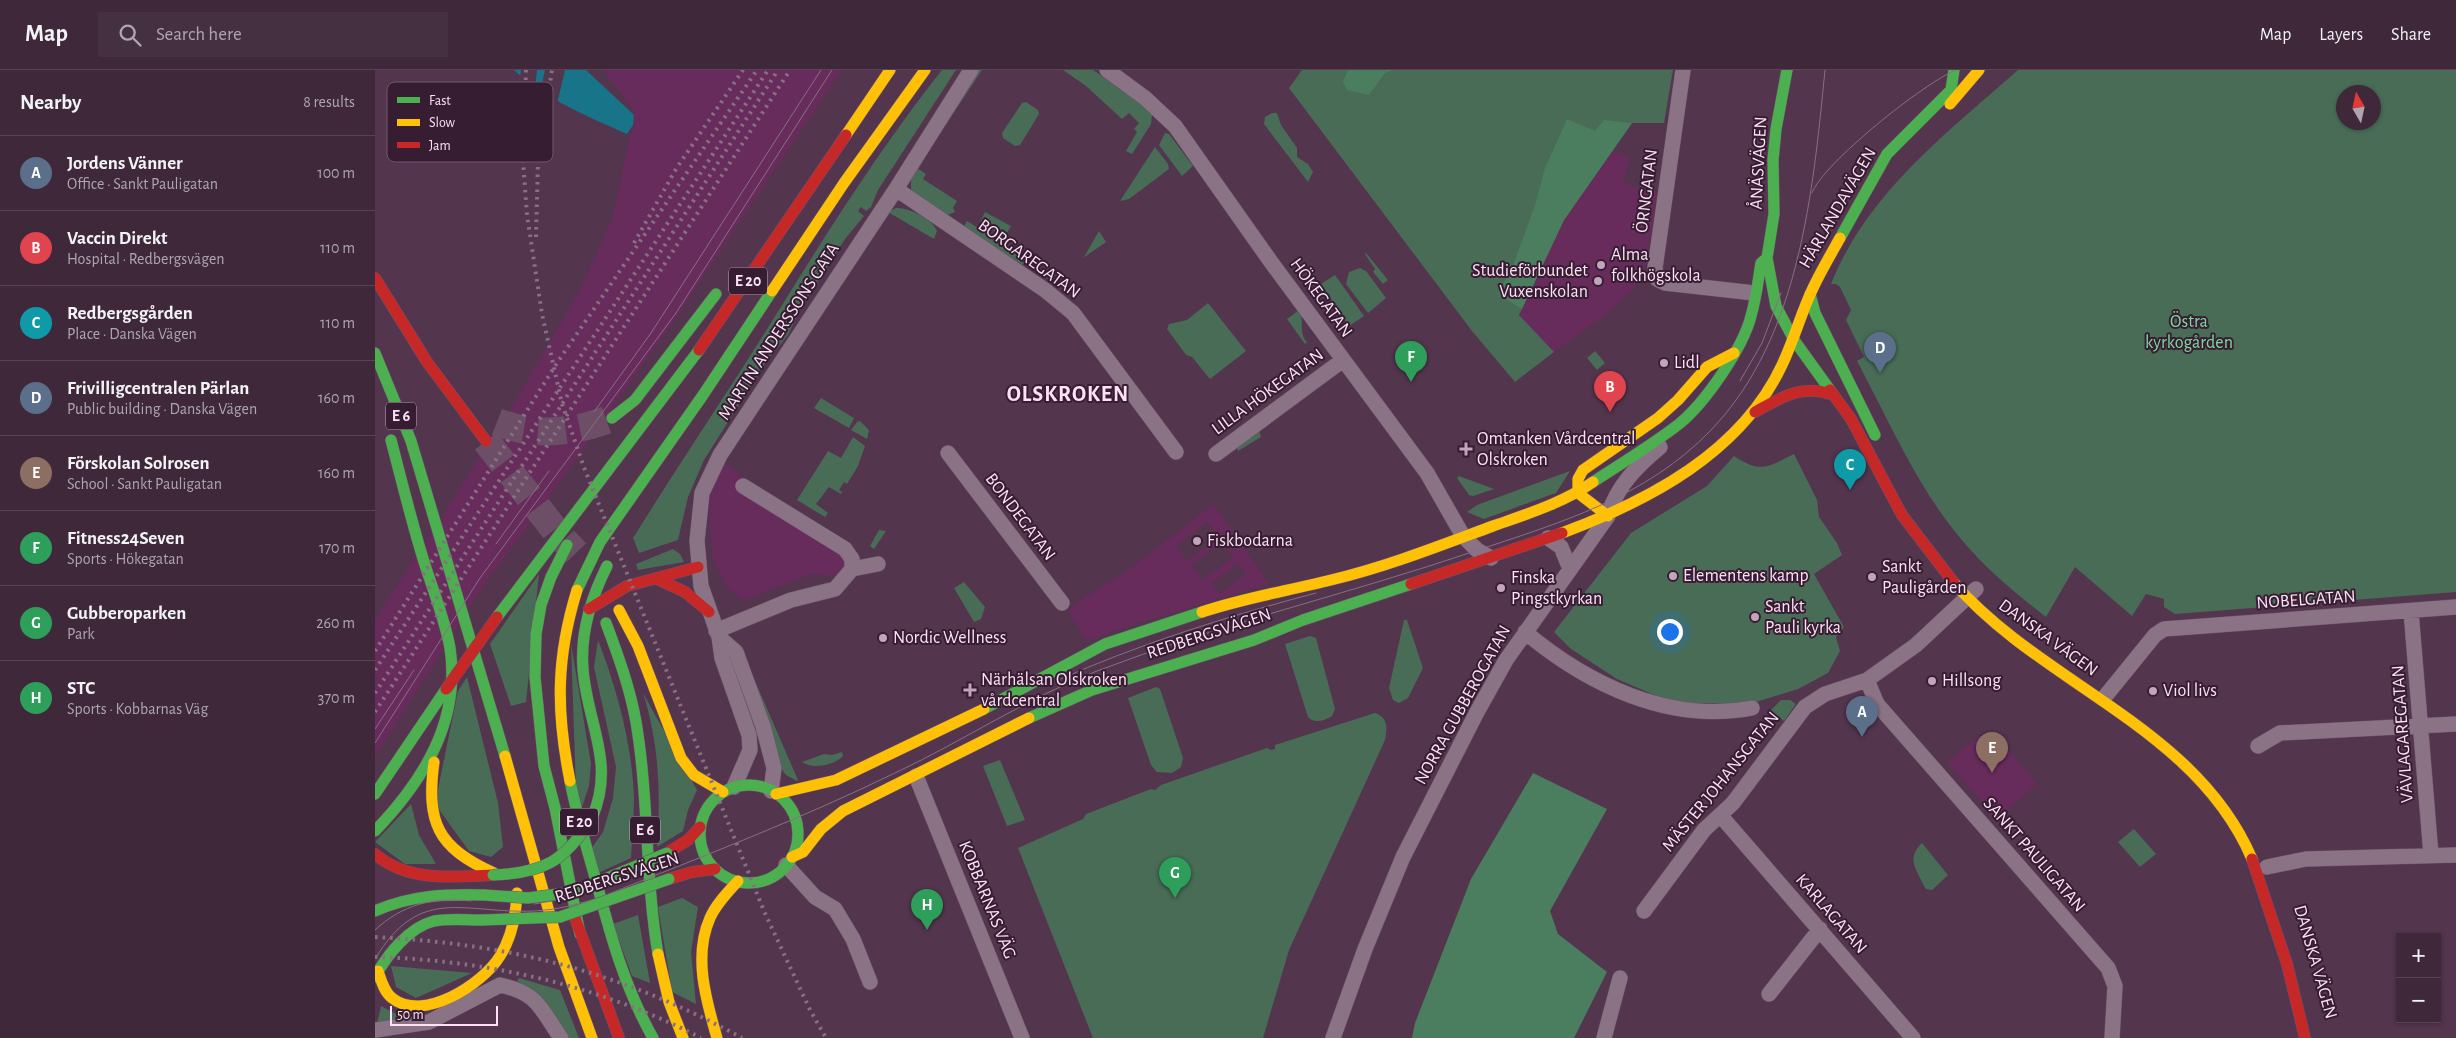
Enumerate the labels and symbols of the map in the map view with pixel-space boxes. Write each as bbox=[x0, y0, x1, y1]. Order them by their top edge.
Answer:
legend bbox=[387, 82, 553, 162]
north arrow bbox=[2336, 85, 2381, 130]
text: Fast bbox=[429, 94, 451, 108]
text: Slow bbox=[429, 116, 456, 130]
street label: ÅNÄSVÄGEN bbox=[1745, 116, 1770, 210]
text: Jam bbox=[429, 139, 451, 153]
street label: HÄRLANDAVÄGEN bbox=[1794, 144, 1880, 271]
street label: ÖRNGATAN bbox=[1631, 148, 1661, 234]
street label: BORGAREGATAN bbox=[975, 216, 1083, 302]
street label: MARTIN ANDERSSONS GATA bbox=[715, 240, 843, 423]
place label: Alma folkhögskola bbox=[1611, 246, 1701, 285]
street label: HÖKEGATAN bbox=[1287, 254, 1357, 341]
marker: Alma folkhögskola bbox=[1595, 259, 1607, 271]
place label: Studieförbundet Vuxenskolan bbox=[1472, 262, 1588, 301]
road number: E 20 bbox=[729, 268, 767, 295]
marker: Studieförbundet Vuxenskolan bbox=[1592, 275, 1604, 287]
park label: Östra kyrkogården bbox=[2145, 311, 2233, 352]
pin: D bbox=[1864, 332, 1896, 373]
pin: F bbox=[1395, 341, 1427, 382]
street label: LILLA HÖKEGATAN bbox=[1208, 344, 1327, 438]
place label: Lidl bbox=[1674, 354, 1700, 372]
marker: Lidl bbox=[1658, 357, 1670, 369]
pin: B bbox=[1594, 371, 1626, 412]
district label: OLSKROKEN bbox=[1007, 383, 1129, 405]
road number: E 6 bbox=[386, 402, 416, 430]
place label: Omtanken Vårdcentral Olskroken bbox=[1477, 430, 1636, 469]
marker: Omtanken Vårdcentral Olskroken bbox=[1459, 442, 1473, 456]
pin: C bbox=[1834, 449, 1866, 490]
street label: BONDEGATAN bbox=[981, 470, 1059, 564]
place label: Fiskbodarna bbox=[1207, 532, 1293, 550]
marker: Fiskbodarna bbox=[1191, 535, 1203, 547]
place label: Sankt Pauligården bbox=[1882, 558, 1967, 597]
place label: Elementens kamp bbox=[1683, 567, 1809, 585]
place label: Finska Pingstkyrkan bbox=[1511, 569, 1602, 608]
marker: Elementens kamp bbox=[1667, 570, 1679, 582]
marker: Sankt Pauligården bbox=[1866, 571, 1878, 583]
marker: Finska Pingstkyrkan bbox=[1495, 582, 1507, 594]
street label: NOBELGATAN bbox=[2256, 588, 2356, 612]
street label: DANSKA VÄGEN bbox=[1995, 595, 2102, 680]
place label: Sankt Pauli kyrka bbox=[1765, 598, 1841, 637]
street label: REDBERGSVÄGEN bbox=[1144, 604, 1273, 663]
marker: Sankt Pauli kyrka bbox=[1749, 611, 1761, 623]
your location bbox=[1657, 619, 1683, 645]
street label: NORRA GUBBEROGATAN bbox=[1412, 622, 1514, 788]
place label: Nordic Wellness bbox=[893, 629, 1006, 647]
marker: Nordic Wellness bbox=[877, 632, 889, 644]
street label: VÄVLAGAREGATAN bbox=[2387, 665, 2417, 804]
place label: Närhälsan Olskroken vårdcentral bbox=[981, 671, 1127, 710]
place label: Hillsong bbox=[1942, 672, 2001, 690]
marker: Hillsong bbox=[1926, 675, 1938, 687]
place label: Viol livs bbox=[2163, 682, 2217, 700]
marker: Närhälsan Olskroken vårdcentral bbox=[963, 683, 977, 697]
marker: Viol livs bbox=[2147, 685, 2159, 697]
pin: A bbox=[1846, 696, 1878, 737]
street label: MÄSTER JOHANSGATAN bbox=[1658, 707, 1783, 855]
pin: E bbox=[1976, 732, 2008, 773]
street label: SANKT PAULIGATAN bbox=[1980, 794, 2088, 916]
road number: E 20 bbox=[560, 809, 598, 836]
road number: E 6 bbox=[630, 816, 660, 844]
street label: KOBBARNAS VÄG bbox=[955, 838, 1021, 962]
street label: REDBERGSVÄGEN bbox=[552, 848, 681, 907]
pin: G bbox=[1159, 857, 1191, 898]
street label: KARLAGATAN bbox=[1792, 871, 1870, 957]
pin: H bbox=[911, 889, 943, 930]
street label: DANSKA VÄGEN bbox=[2290, 903, 2342, 1021]
scale bar bbox=[390, 1003, 497, 1026]

